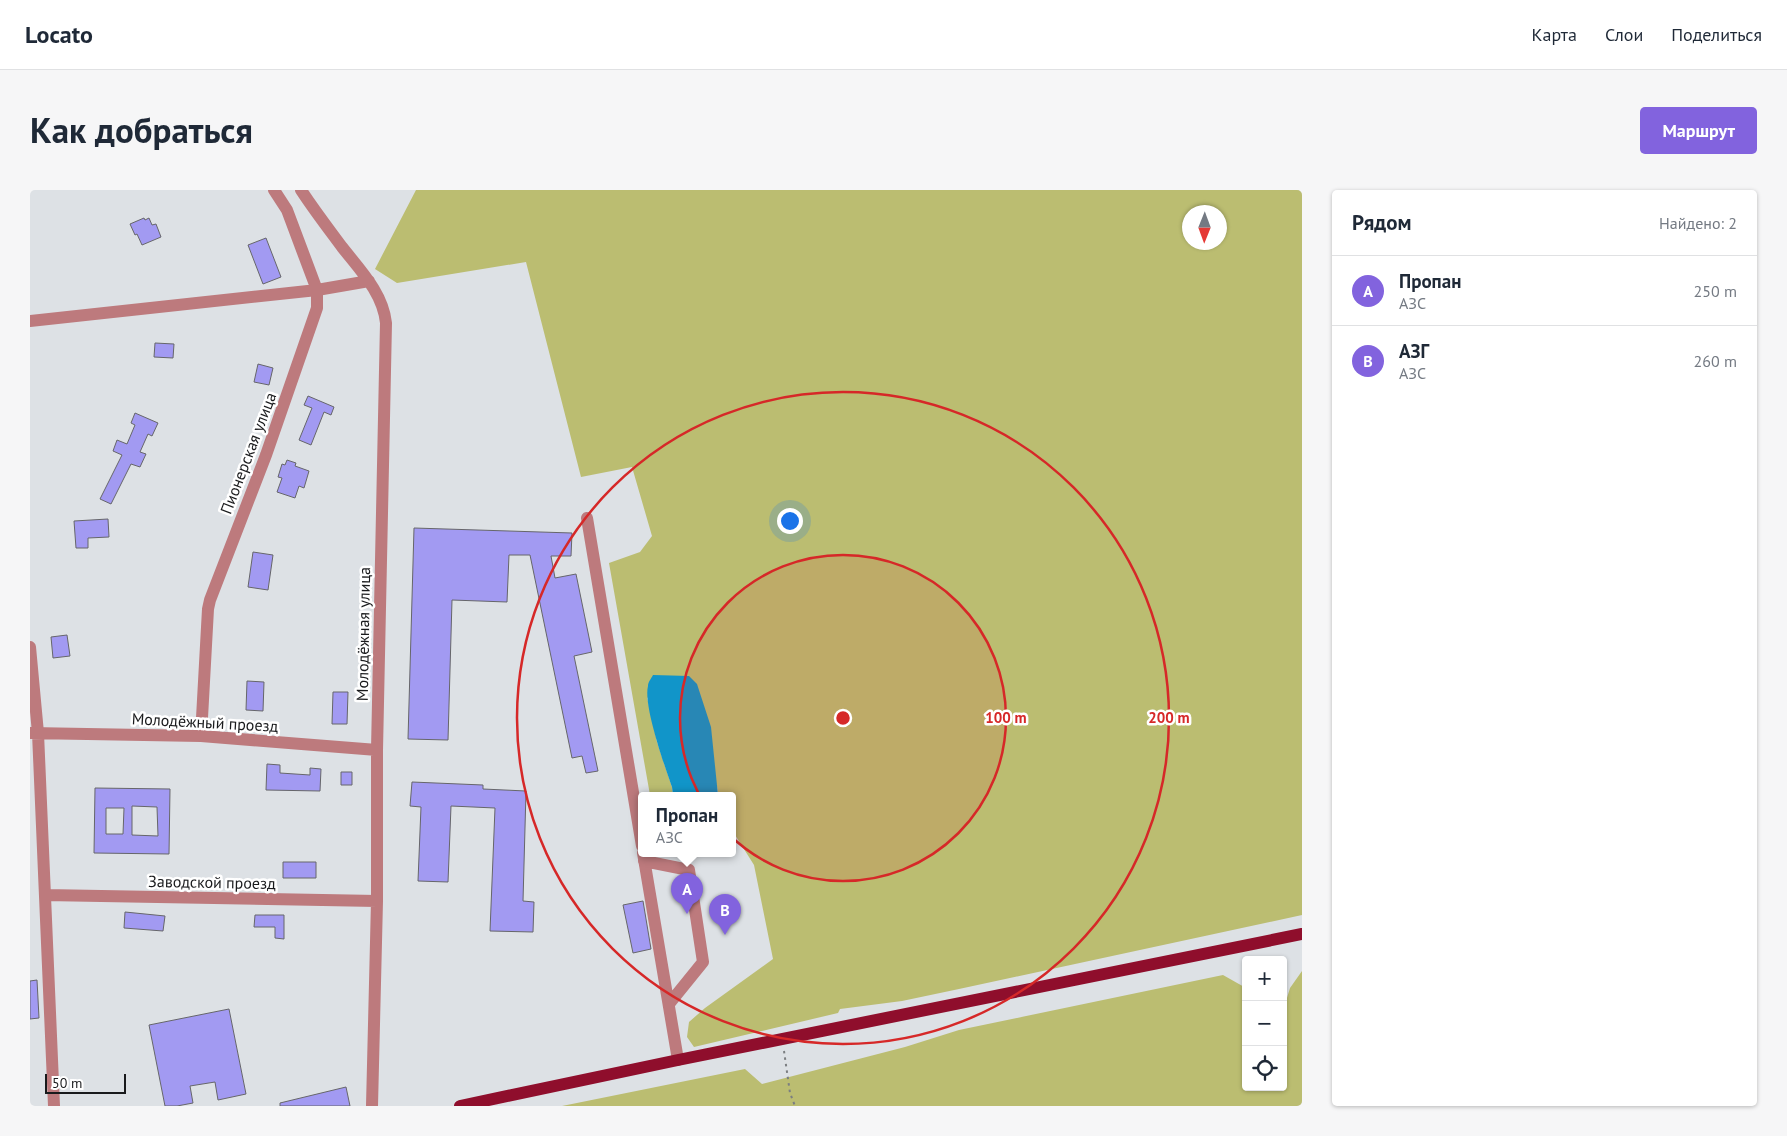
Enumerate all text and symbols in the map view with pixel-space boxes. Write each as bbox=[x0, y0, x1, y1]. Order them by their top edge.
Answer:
text: Locato bbox=[25, 19, 93, 50]
text: Карта bbox=[1532, 23, 1577, 46]
text: Слои bbox=[1605, 23, 1643, 46]
text: Поделиться bbox=[1671, 23, 1762, 46]
text: Как добраться bbox=[30, 107, 253, 153]
button: Маршрут bbox=[1640, 107, 1757, 154]
north arrow bbox=[1182, 205, 1227, 250]
text: Рядом bbox=[1352, 209, 1411, 236]
text: Найдено: 2 bbox=[1659, 213, 1737, 233]
text: Пропан bbox=[1399, 269, 1461, 293]
text: A bbox=[1363, 281, 1373, 301]
text: 250 m bbox=[1694, 281, 1737, 301]
text: АЗС bbox=[1399, 293, 1426, 313]
text: АЗГ bbox=[1399, 339, 1429, 363]
text: B bbox=[1363, 351, 1373, 371]
text: 260 m bbox=[1694, 351, 1737, 371]
text: АЗС bbox=[1399, 363, 1426, 383]
street label: Пионерская улица bbox=[216, 389, 280, 517]
your location bbox=[777, 508, 803, 534]
street label: Молодёжная улица bbox=[352, 567, 374, 701]
street label: Молодёжный проезд bbox=[131, 708, 279, 736]
text: 100 m bbox=[985, 708, 1027, 727]
text: 200 m bbox=[1148, 708, 1190, 727]
centre of rings bbox=[834, 709, 852, 727]
popup bbox=[638, 792, 736, 857]
text: Пропан bbox=[656, 803, 718, 827]
text: АЗС bbox=[656, 827, 683, 847]
street label: Заводской проезд bbox=[148, 871, 276, 893]
pin: A bbox=[671, 873, 703, 914]
pin: B bbox=[709, 894, 741, 935]
map controls bbox=[1242, 956, 1287, 1091]
button: + bbox=[1242, 956, 1287, 1001]
button: − bbox=[1242, 1001, 1287, 1046]
button: locate bbox=[1242, 1046, 1287, 1091]
scale bar bbox=[45, 1071, 126, 1094]
text: 50 m bbox=[52, 1074, 82, 1092]

